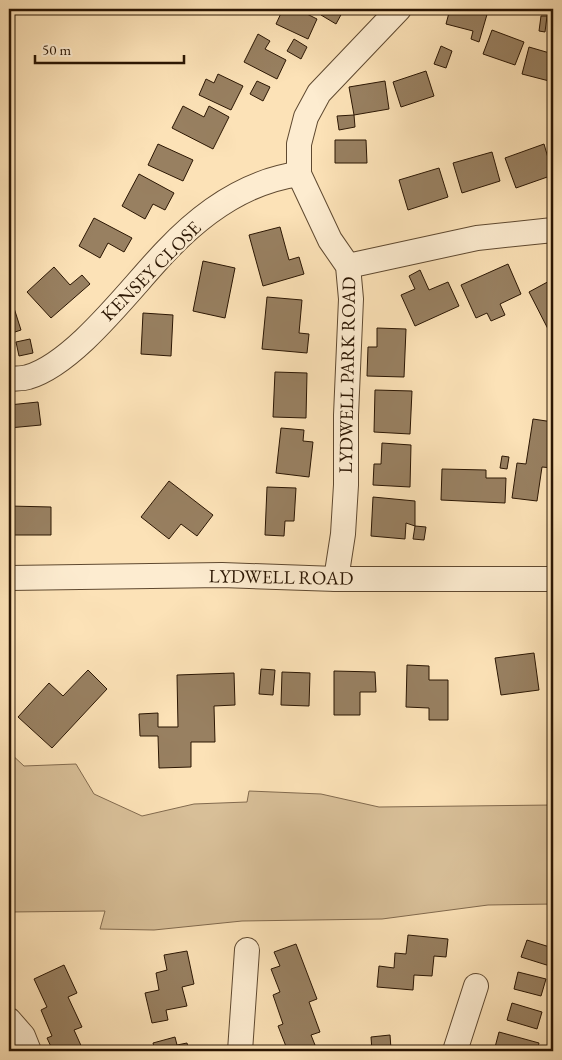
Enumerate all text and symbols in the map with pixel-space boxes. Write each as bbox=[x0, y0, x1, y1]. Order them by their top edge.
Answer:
scale bar bbox=[35, 32, 184, 64]
text: 50 m bbox=[42, 40, 71, 59]
street label: KENSEY CLOSE bbox=[96, 215, 207, 326]
street label: LYDWELL PARK ROAD bbox=[333, 276, 361, 474]
street label: LYDWELL ROAD bbox=[208, 563, 354, 591]

